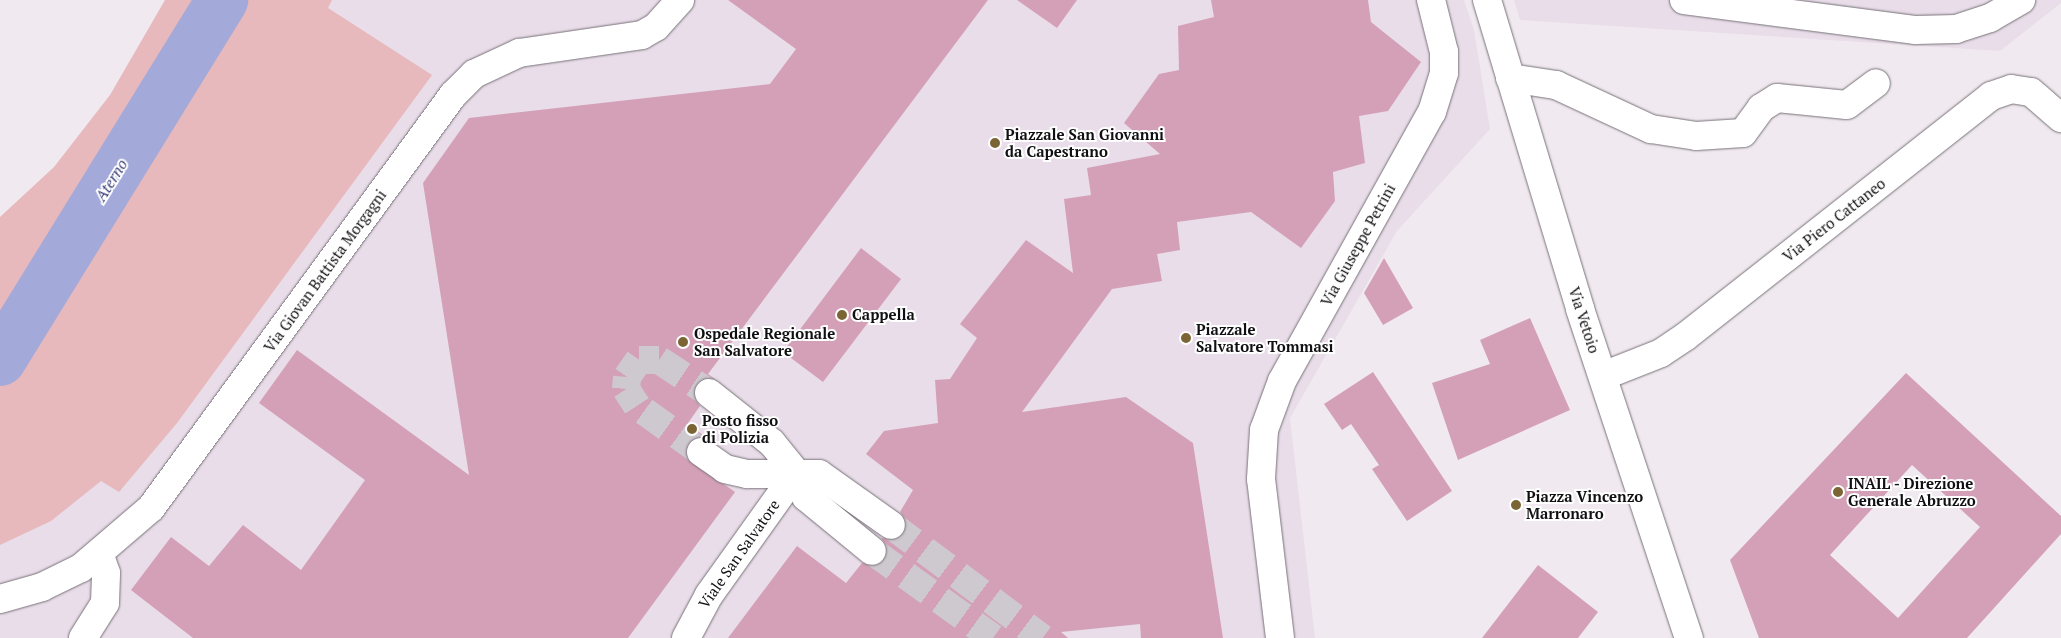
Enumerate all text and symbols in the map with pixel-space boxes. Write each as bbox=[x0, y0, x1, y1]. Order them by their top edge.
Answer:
place label: Piazzale San Giovanni da Capestrano bbox=[1005, 125, 1164, 160]
marker: Piazzale San Giovanni da Capestrano bbox=[989, 137, 1001, 149]
water label: Aterno bbox=[91, 155, 131, 205]
street label: Via Piero Cattaneo bbox=[1779, 174, 1889, 266]
street label: Via Giuseppe Petrini bbox=[1317, 181, 1399, 309]
street label: Via Giovan Battista Morgagni bbox=[260, 186, 390, 356]
street label: Via Vetoio bbox=[1565, 284, 1603, 356]
place label: Cappella bbox=[852, 306, 915, 324]
marker: Cappella bbox=[836, 309, 848, 321]
place label: Piazzale Salvatore Tommasi bbox=[1196, 320, 1334, 355]
place label: Ospedale Regionale San Salvatore bbox=[694, 324, 835, 359]
marker: Piazzale Salvatore Tommasi bbox=[1180, 332, 1192, 344]
marker: Ospedale Regionale San Salvatore bbox=[676, 335, 690, 349]
place label: Posto fisso di Polizia bbox=[702, 411, 778, 446]
marker: Posto fisso di Polizia bbox=[686, 423, 698, 435]
place label: INAIL - Direzione Generale Abruzzo bbox=[1848, 474, 1976, 509]
marker: INAIL - Direzione Generale Abruzzo bbox=[1832, 486, 1844, 498]
place label: Piazza Vincenzo Marronaro bbox=[1526, 487, 1643, 522]
street label: Viale San Salvatore bbox=[695, 496, 783, 612]
marker: Piazza Vincenzo Marronaro bbox=[1510, 499, 1522, 511]

